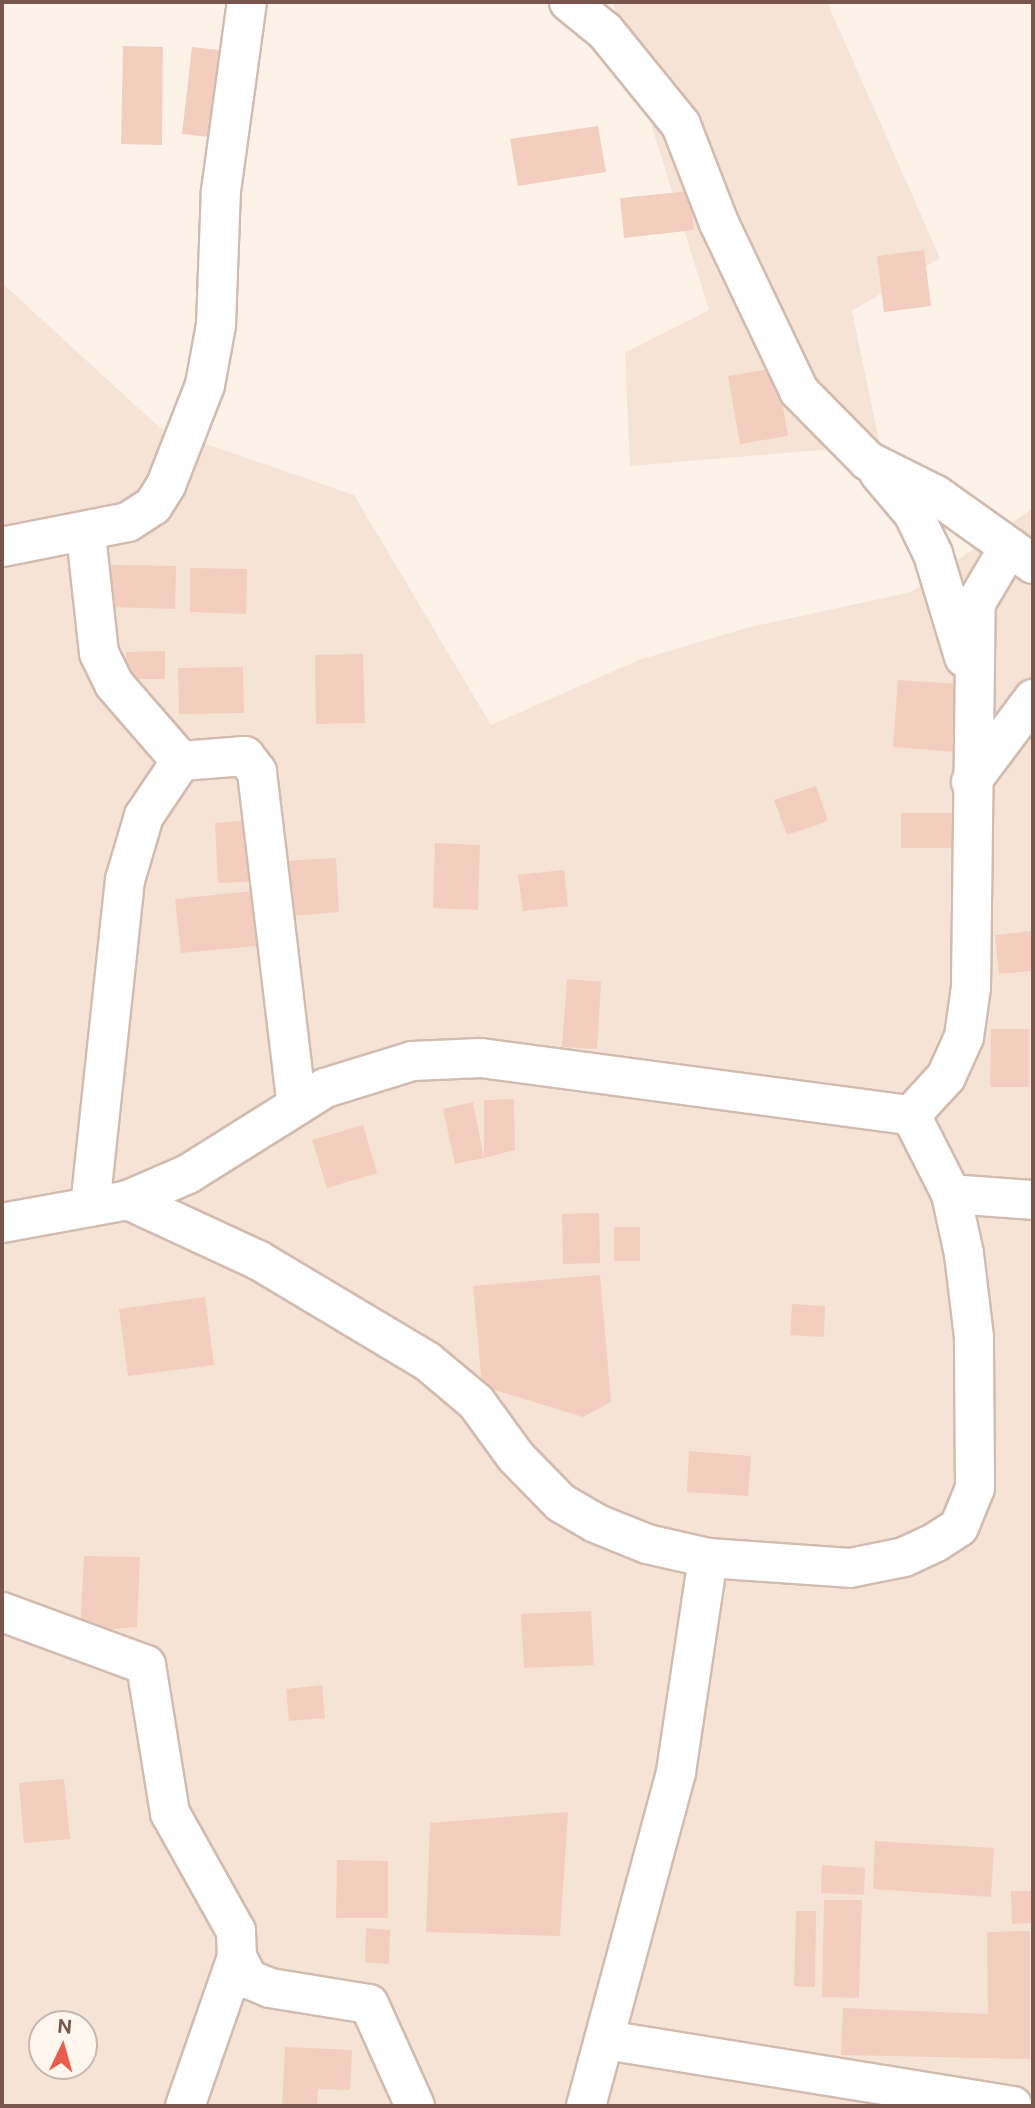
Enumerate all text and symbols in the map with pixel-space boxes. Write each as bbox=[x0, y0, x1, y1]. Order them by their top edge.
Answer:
north arrow bbox=[28, 2010, 98, 2080]
text: N bbox=[56, 2014, 73, 2038]

